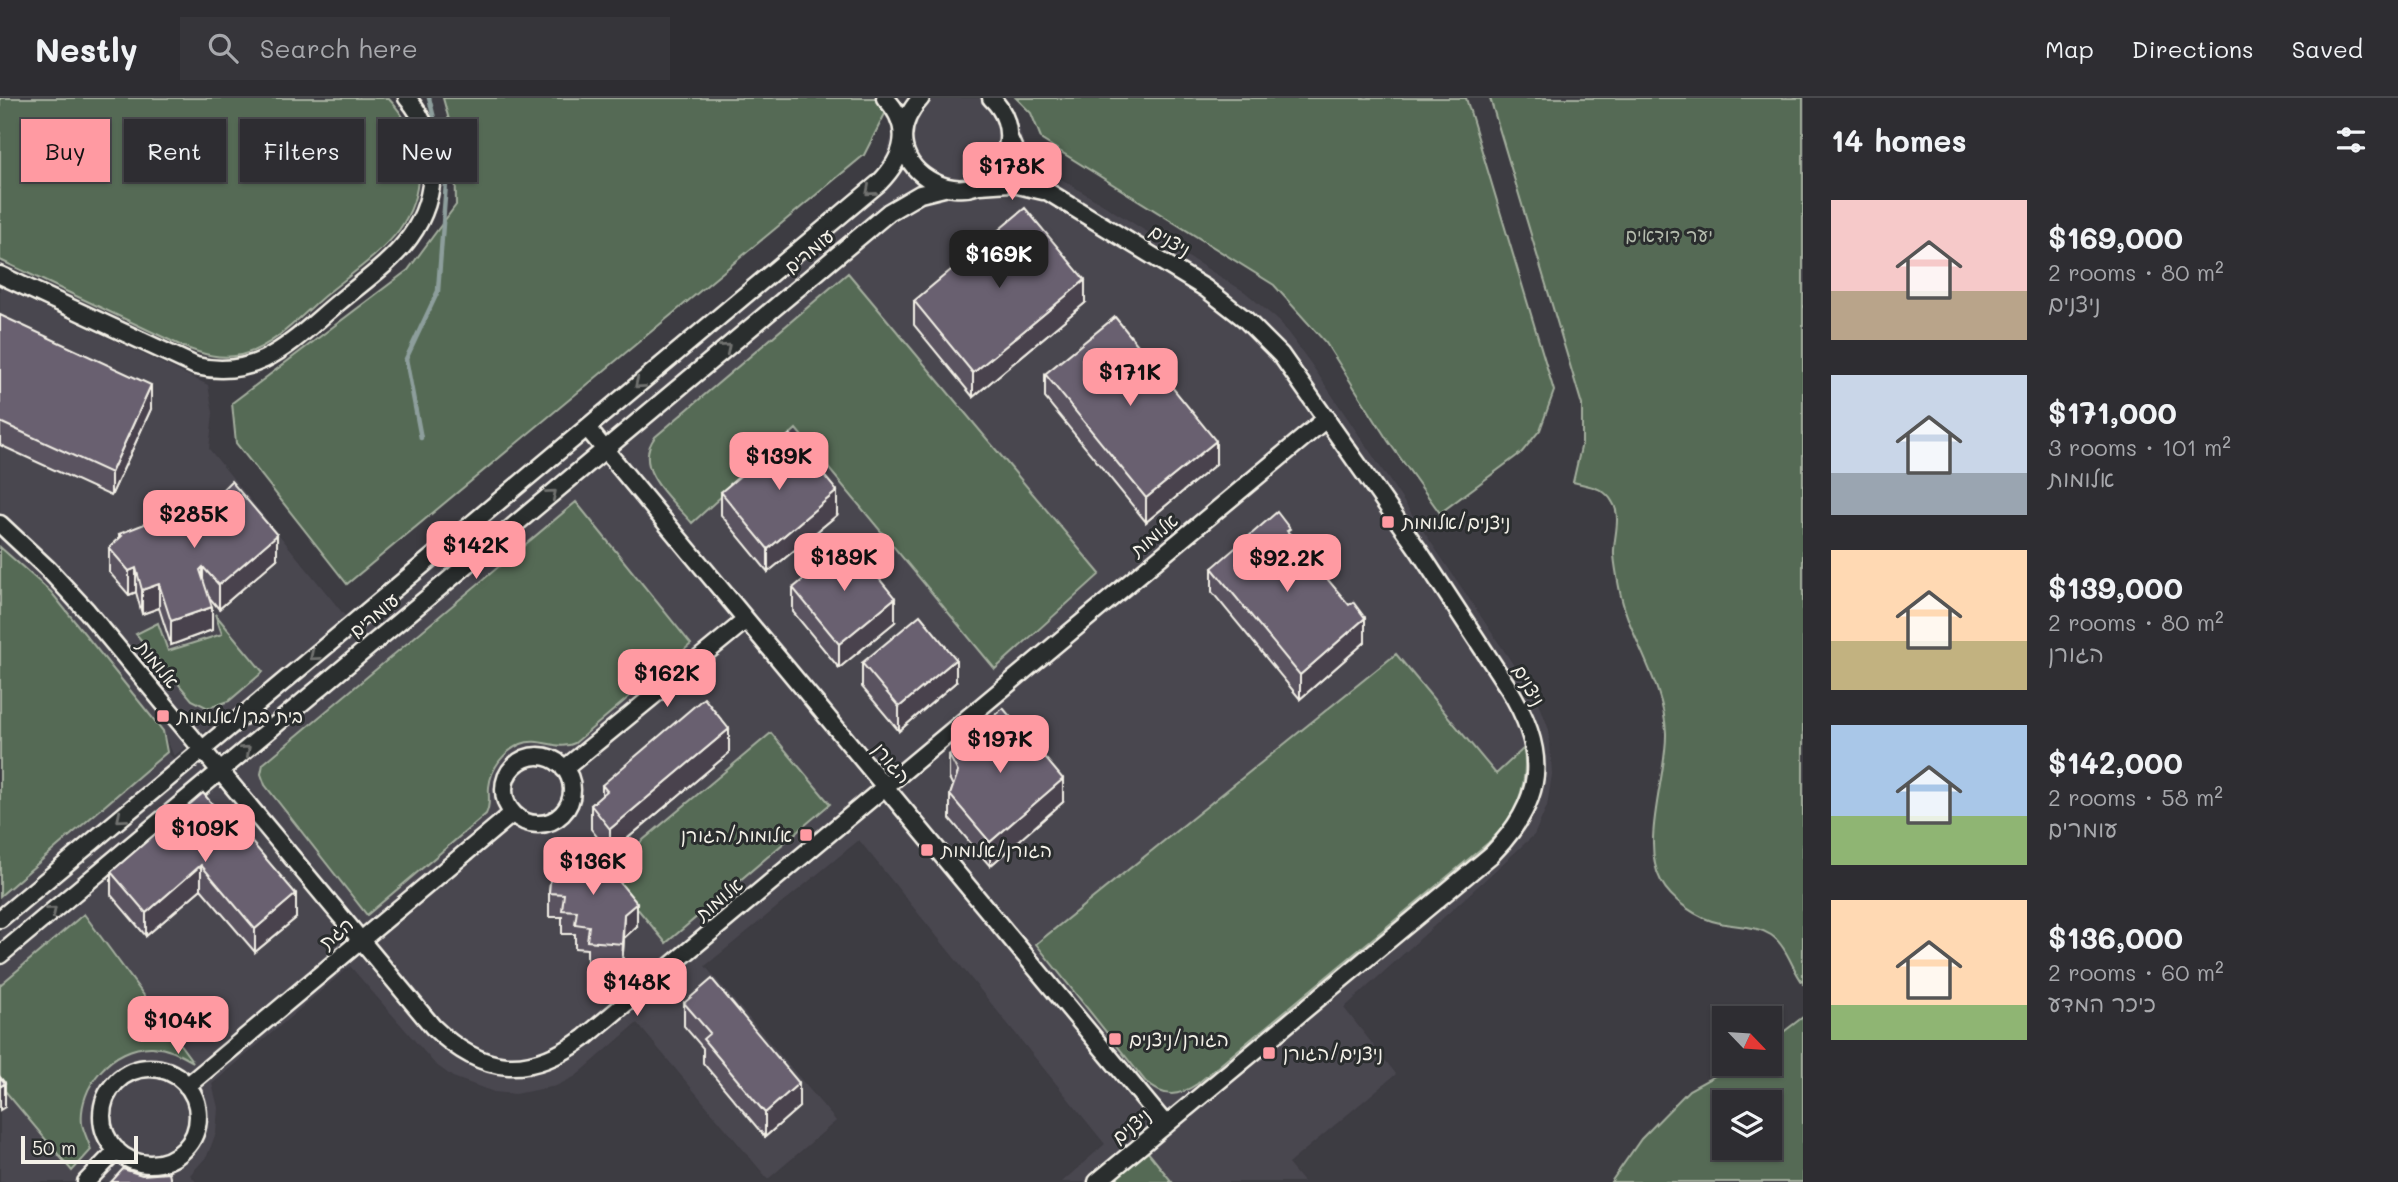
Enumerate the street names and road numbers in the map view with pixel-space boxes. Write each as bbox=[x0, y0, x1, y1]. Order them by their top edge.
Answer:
street label: ניצנים bbox=[1145, 218, 1195, 262]
street label: עומרים bbox=[779, 223, 839, 279]
street label: אלומות bbox=[1124, 507, 1183, 562]
street label: עומרים bbox=[344, 587, 404, 643]
street label: אלומות bbox=[131, 634, 185, 693]
street label: ניצנים bbox=[1508, 660, 1551, 710]
street label: הגורן bbox=[867, 737, 917, 789]
street label: אלומות bbox=[689, 871, 748, 926]
street label: הגת bbox=[314, 911, 358, 954]
street label: ניצנים bbox=[1106, 1102, 1155, 1149]

